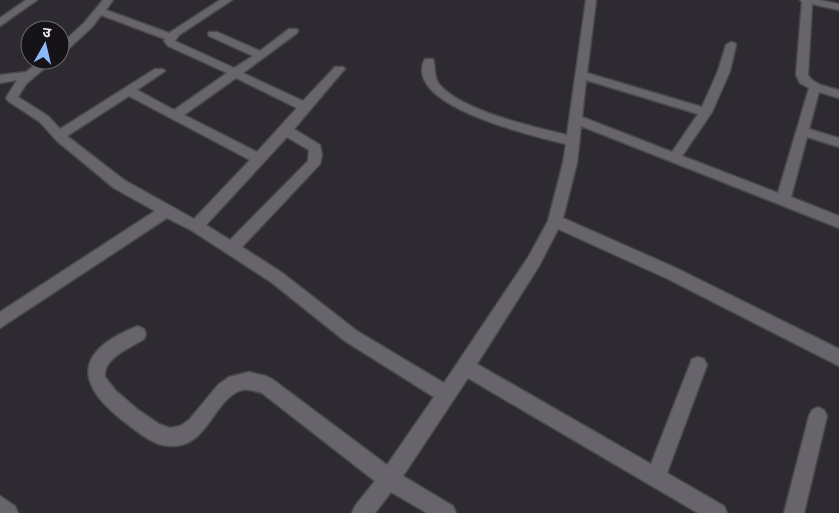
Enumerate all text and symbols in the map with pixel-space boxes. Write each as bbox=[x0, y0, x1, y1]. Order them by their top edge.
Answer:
north arrow bbox=[20, 20, 70, 70]
text: उ bbox=[42, 24, 53, 41]

